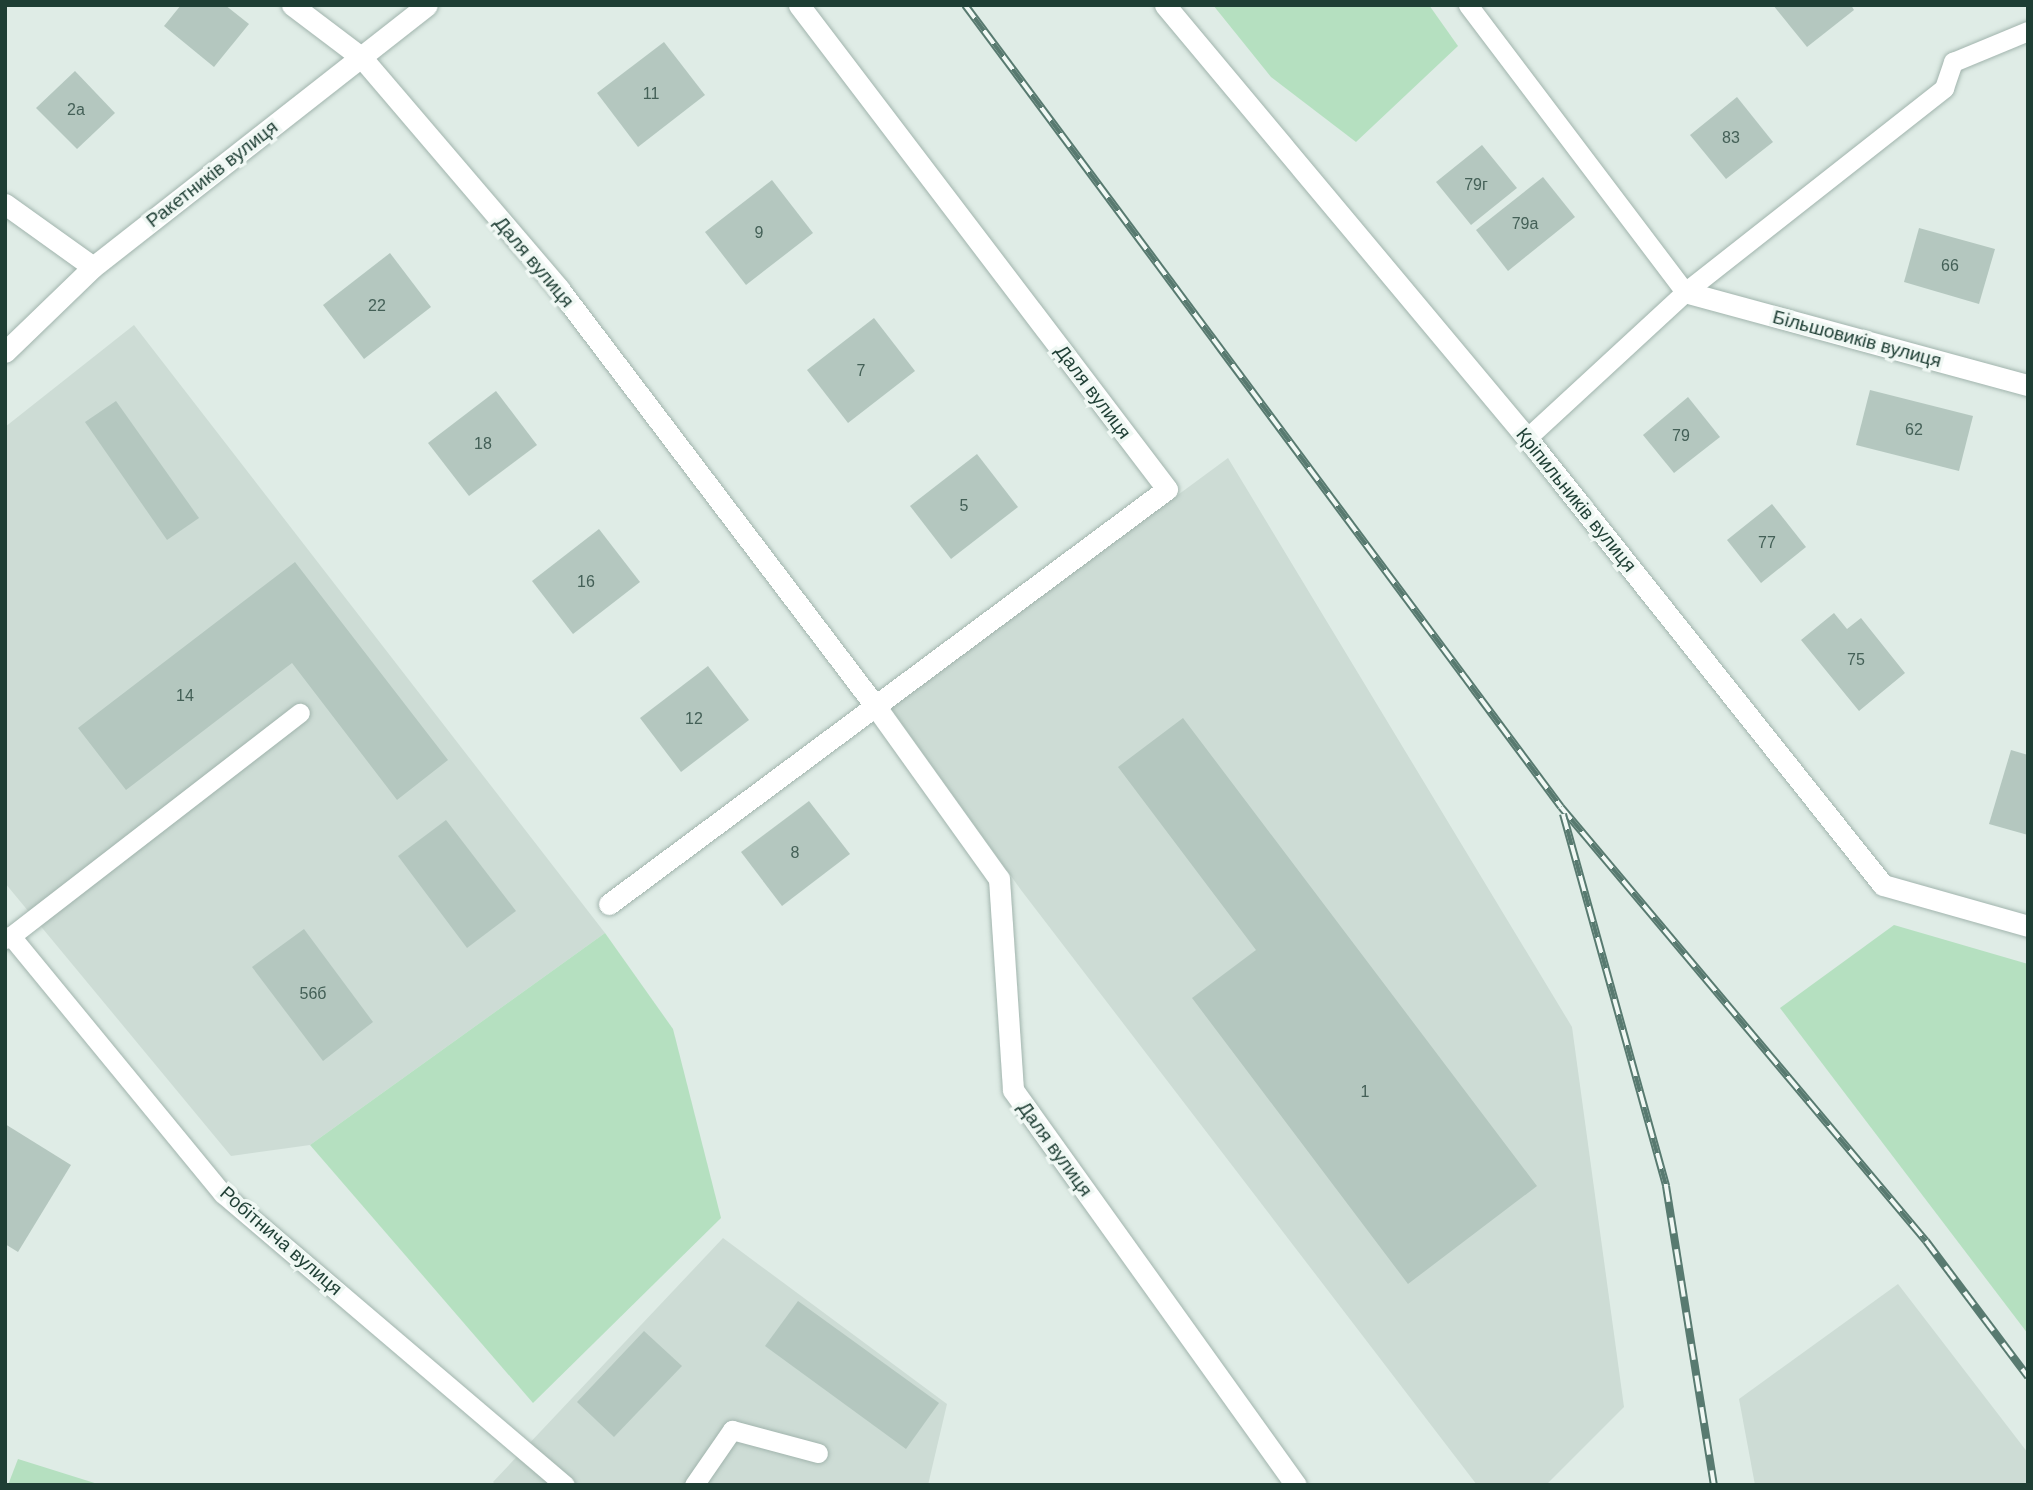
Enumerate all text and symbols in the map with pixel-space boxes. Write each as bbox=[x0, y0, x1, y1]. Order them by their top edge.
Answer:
house number: 11 bbox=[643, 84, 659, 104]
house number: 2а bbox=[67, 100, 85, 120]
street label: Ракетників вулиця bbox=[142, 116, 282, 232]
house number: 83 bbox=[1722, 128, 1740, 148]
house number: 79г bbox=[1464, 175, 1488, 195]
street label: Даля вулиця bbox=[489, 212, 579, 312]
house number: 79а bbox=[1512, 214, 1538, 234]
house number: 9 bbox=[755, 223, 763, 243]
house number: 66 bbox=[1941, 256, 1959, 276]
house number: 22 bbox=[368, 296, 386, 316]
street label: Більшовиків вулиця bbox=[1770, 306, 1944, 372]
street label: Даля вулиця bbox=[1050, 341, 1136, 443]
house number: 7 bbox=[857, 361, 865, 381]
house number: 62 bbox=[1905, 420, 1923, 440]
street label: Кріпильників вулиця bbox=[1511, 424, 1641, 576]
house number: 79 bbox=[1672, 426, 1690, 446]
house number: 18 bbox=[474, 434, 492, 454]
house number: 5 bbox=[960, 496, 968, 516]
house number: 77 bbox=[1758, 533, 1776, 553]
house number: 16 bbox=[577, 572, 595, 592]
house number: 75 bbox=[1847, 650, 1865, 670]
house number: 14 bbox=[176, 686, 194, 706]
house number: 12 bbox=[685, 709, 703, 729]
house number: 8 bbox=[791, 843, 799, 863]
house number: 56б bbox=[300, 984, 326, 1004]
house number: 1 bbox=[1361, 1082, 1369, 1102]
street label: Даля вулиця bbox=[1013, 1097, 1097, 1201]
street label: Робітнича вулиця bbox=[215, 1182, 347, 1300]

